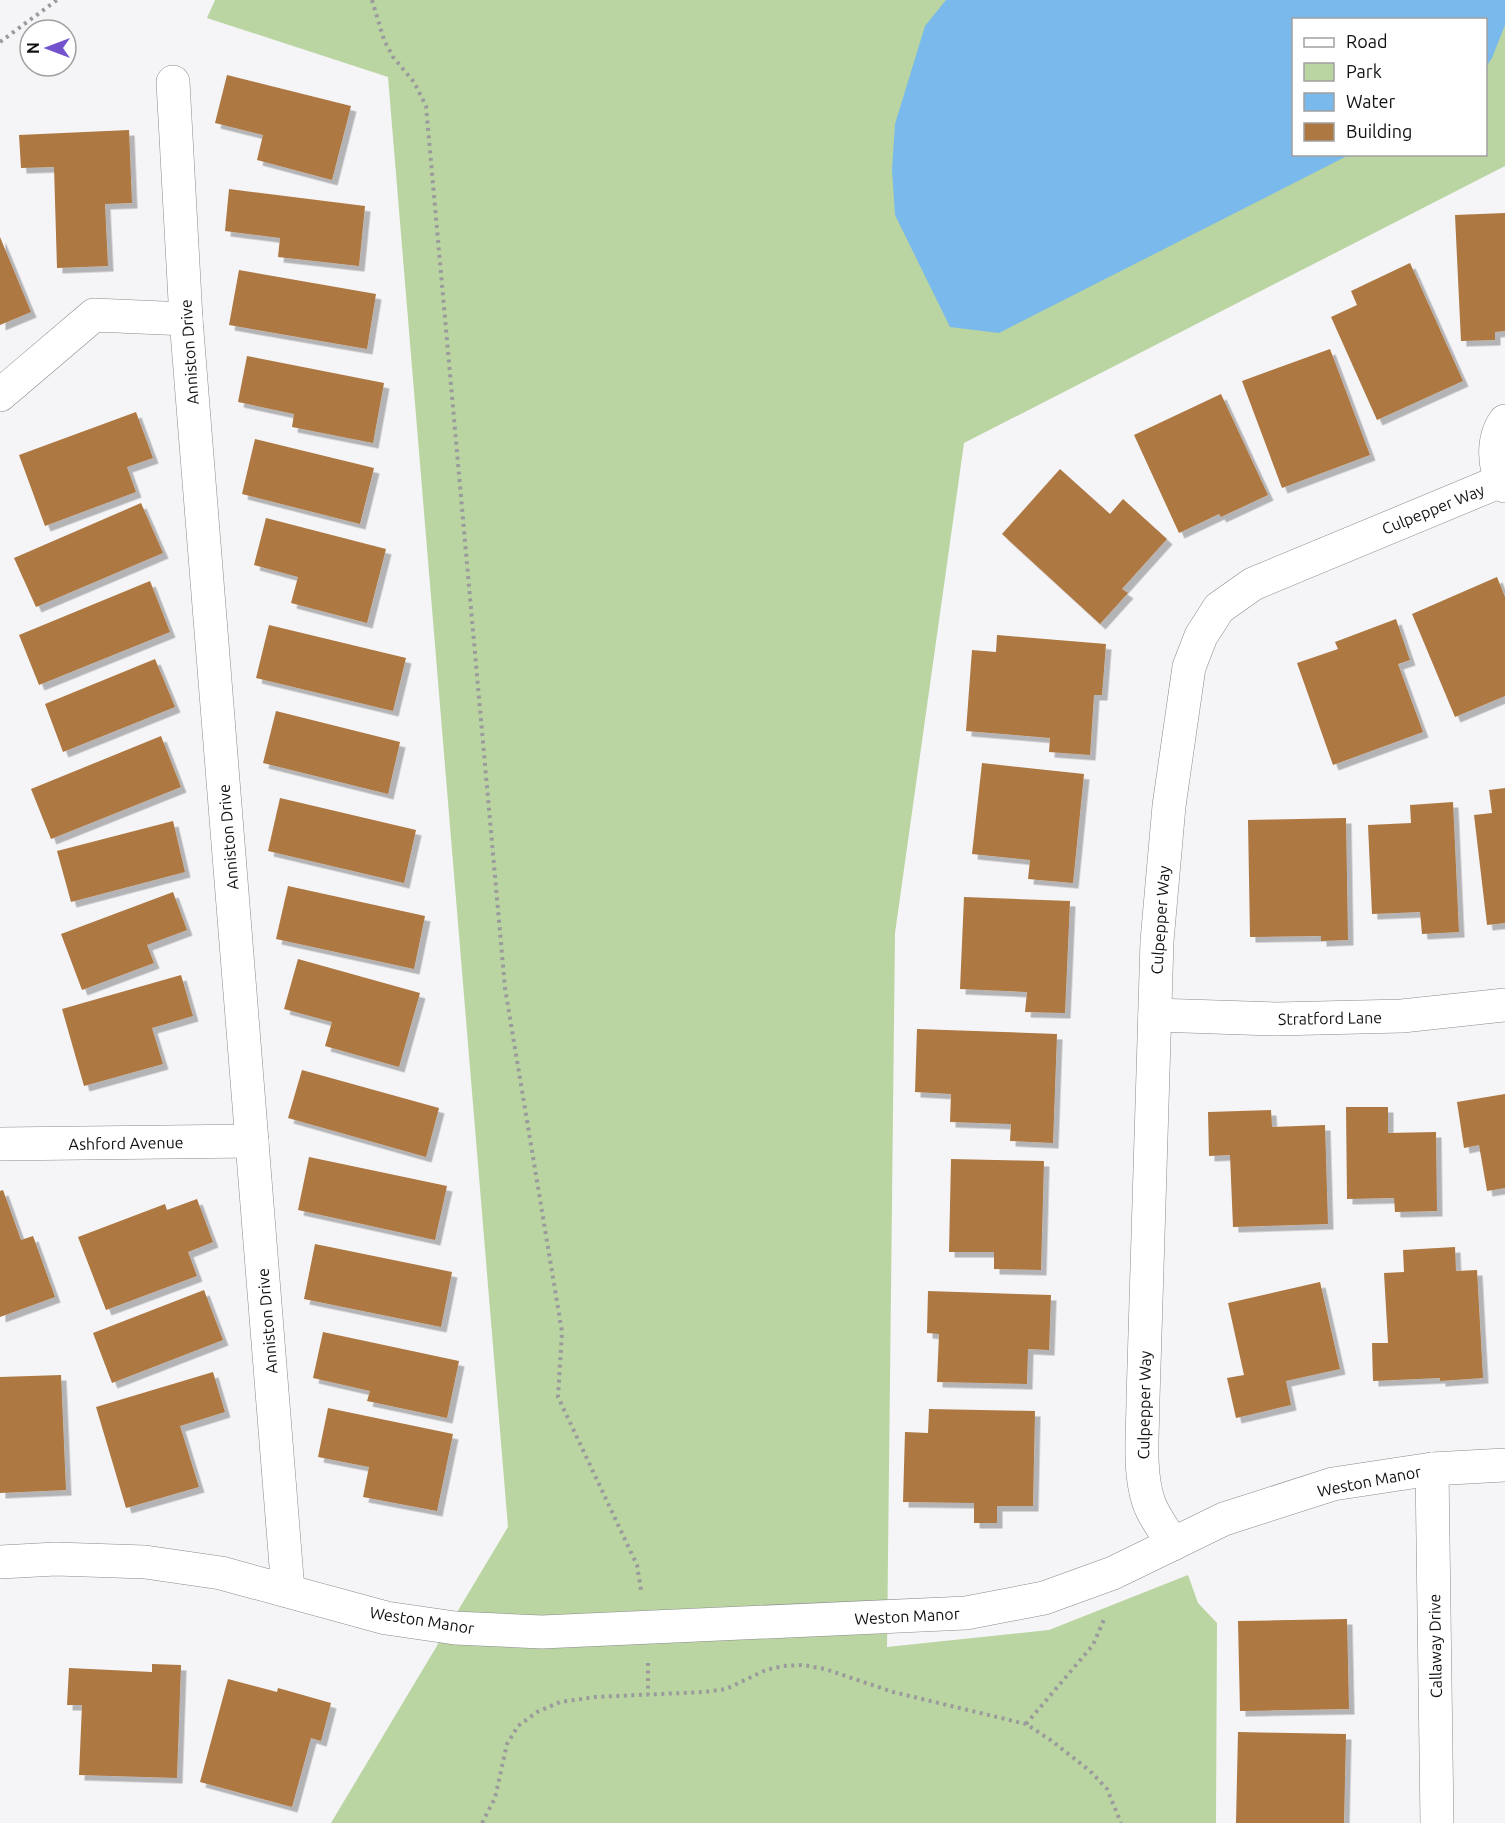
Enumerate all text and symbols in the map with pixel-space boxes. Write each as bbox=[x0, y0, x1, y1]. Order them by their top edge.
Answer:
north arrow bbox=[18, 18, 78, 78]
legend bbox=[1292, 18, 1487, 156]
text: Road bbox=[1346, 31, 1388, 51]
text: N bbox=[24, 42, 42, 54]
text: Park bbox=[1346, 61, 1382, 81]
text: Water bbox=[1346, 91, 1396, 111]
text: Building bbox=[1346, 121, 1412, 141]
street label: Anniston Drive bbox=[176, 299, 202, 405]
street label: Culpepper Way bbox=[1379, 480, 1487, 538]
street label: Anniston Drive bbox=[214, 784, 242, 890]
street label: Culpepper Way bbox=[1147, 865, 1173, 975]
street label: Stratford Lane bbox=[1278, 1008, 1382, 1028]
street label: Ashford Avenue bbox=[68, 1133, 184, 1153]
street label: Anniston Drive bbox=[253, 1268, 281, 1374]
street label: Culpepper Way bbox=[1134, 1350, 1154, 1460]
street label: Weston Manor bbox=[1316, 1462, 1422, 1500]
street label: Callaway Drive bbox=[1425, 1594, 1445, 1698]
street label: Weston Manor bbox=[369, 1603, 475, 1637]
street label: Weston Manor bbox=[854, 1604, 960, 1628]

